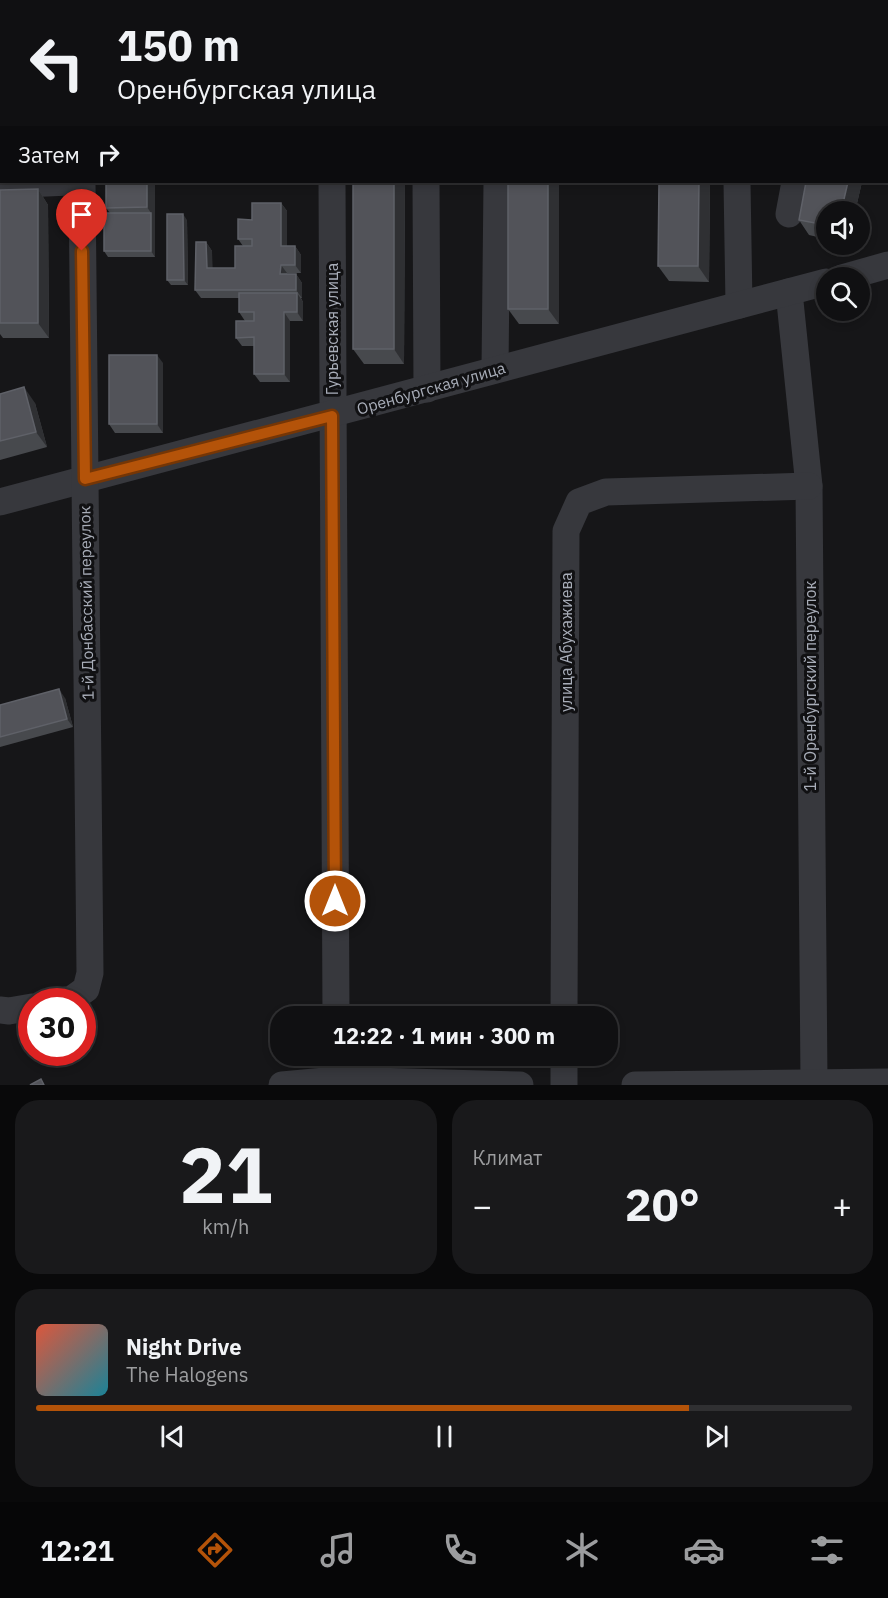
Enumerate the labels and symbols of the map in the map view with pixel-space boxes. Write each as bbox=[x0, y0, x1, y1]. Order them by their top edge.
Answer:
pin bbox=[56, 189, 107, 251]
street label: Гурьевская улица bbox=[322, 262, 342, 395]
street label: Оренбургская улица bbox=[354, 357, 508, 419]
street label: 1-й Донбасский переулок bbox=[74, 505, 98, 700]
street label: улица Абухажиева bbox=[556, 572, 576, 712]
street label: 1-й Оренбургский переулок bbox=[800, 580, 820, 791]
position arrow bbox=[303, 869, 367, 933]
speed limit sign: 30 bbox=[18, 988, 96, 1066]

